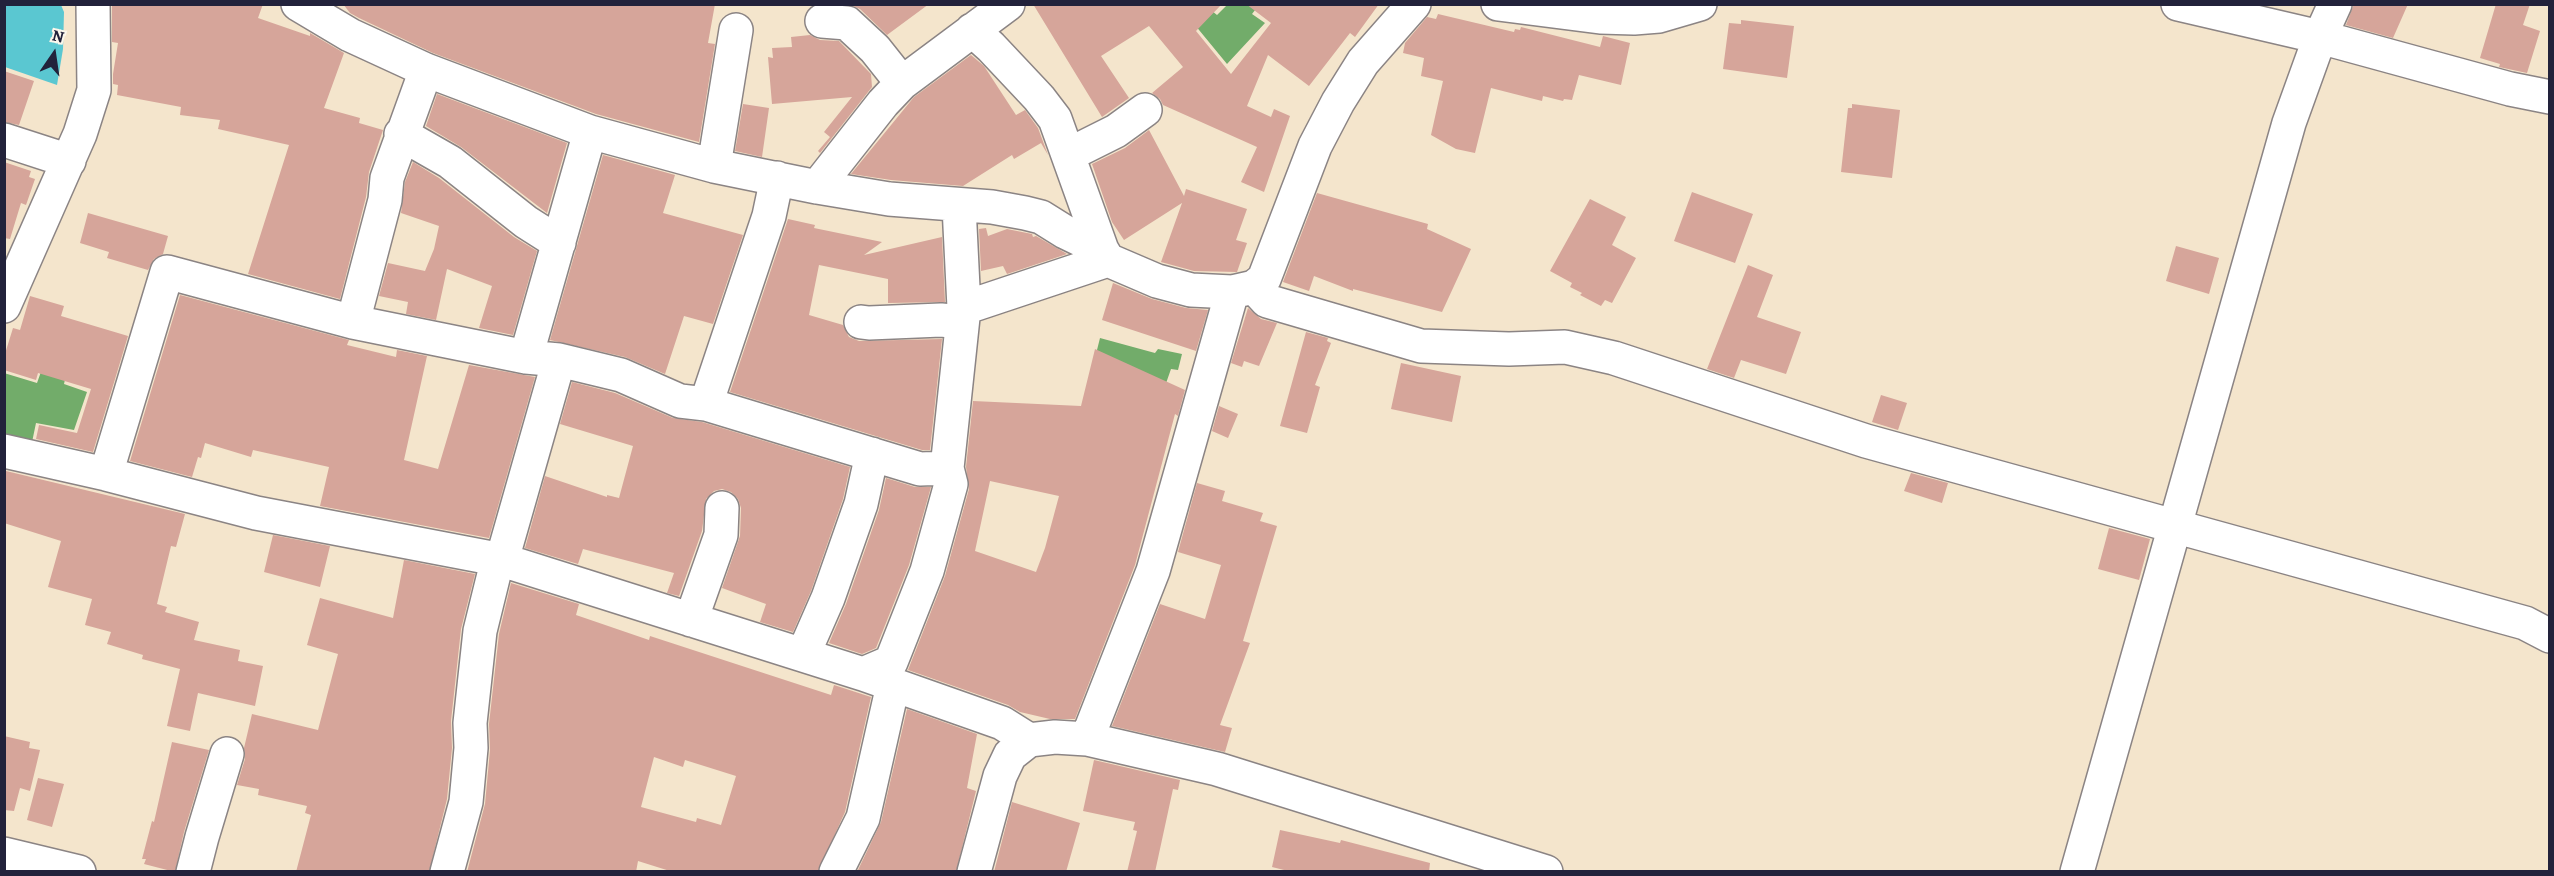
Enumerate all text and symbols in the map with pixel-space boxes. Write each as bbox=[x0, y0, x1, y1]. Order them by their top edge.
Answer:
north arrow bbox=[24, 24, 84, 84]
text: N bbox=[50, 24, 66, 48]

